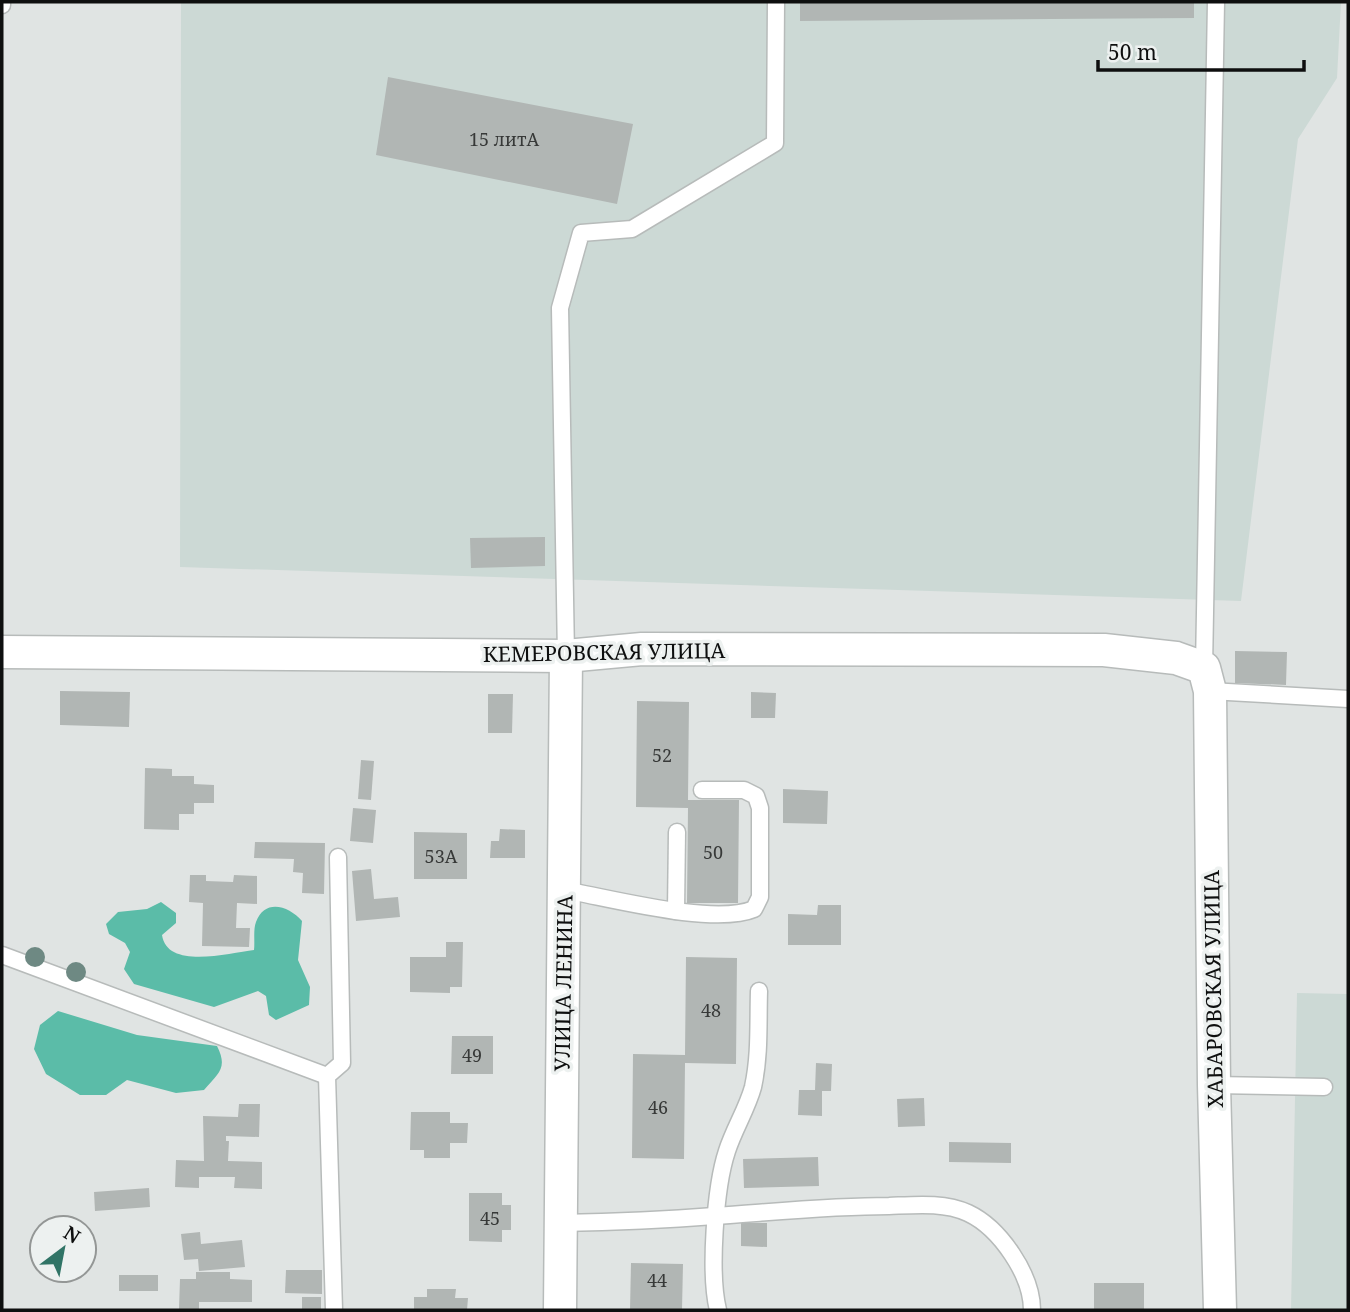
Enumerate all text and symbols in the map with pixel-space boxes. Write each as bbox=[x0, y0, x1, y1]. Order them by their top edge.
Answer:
scale bar bbox=[1098, 28, 1304, 72]
text: 50 m bbox=[1108, 38, 1157, 66]
house number: 15 литА bbox=[469, 127, 539, 151]
street label: КЕМЕРОВСКАЯ УЛИЦА bbox=[483, 636, 726, 668]
house number: 52 bbox=[652, 743, 672, 767]
house number: 50 bbox=[703, 840, 723, 864]
house number: 53А bbox=[425, 844, 458, 868]
street label: ХАБАРОВСКАЯ УЛИЦА bbox=[1197, 870, 1229, 1108]
street label: УЛИЦА ЛЕНИНА bbox=[547, 894, 579, 1072]
house number: 48 bbox=[701, 998, 721, 1022]
house number: 49 bbox=[462, 1043, 482, 1067]
house number: 46 bbox=[648, 1095, 668, 1119]
house number: 45 bbox=[480, 1206, 500, 1230]
north arrow bbox=[28, 1214, 98, 1284]
text: N bbox=[59, 1220, 85, 1250]
house number: 44 bbox=[647, 1268, 667, 1292]

